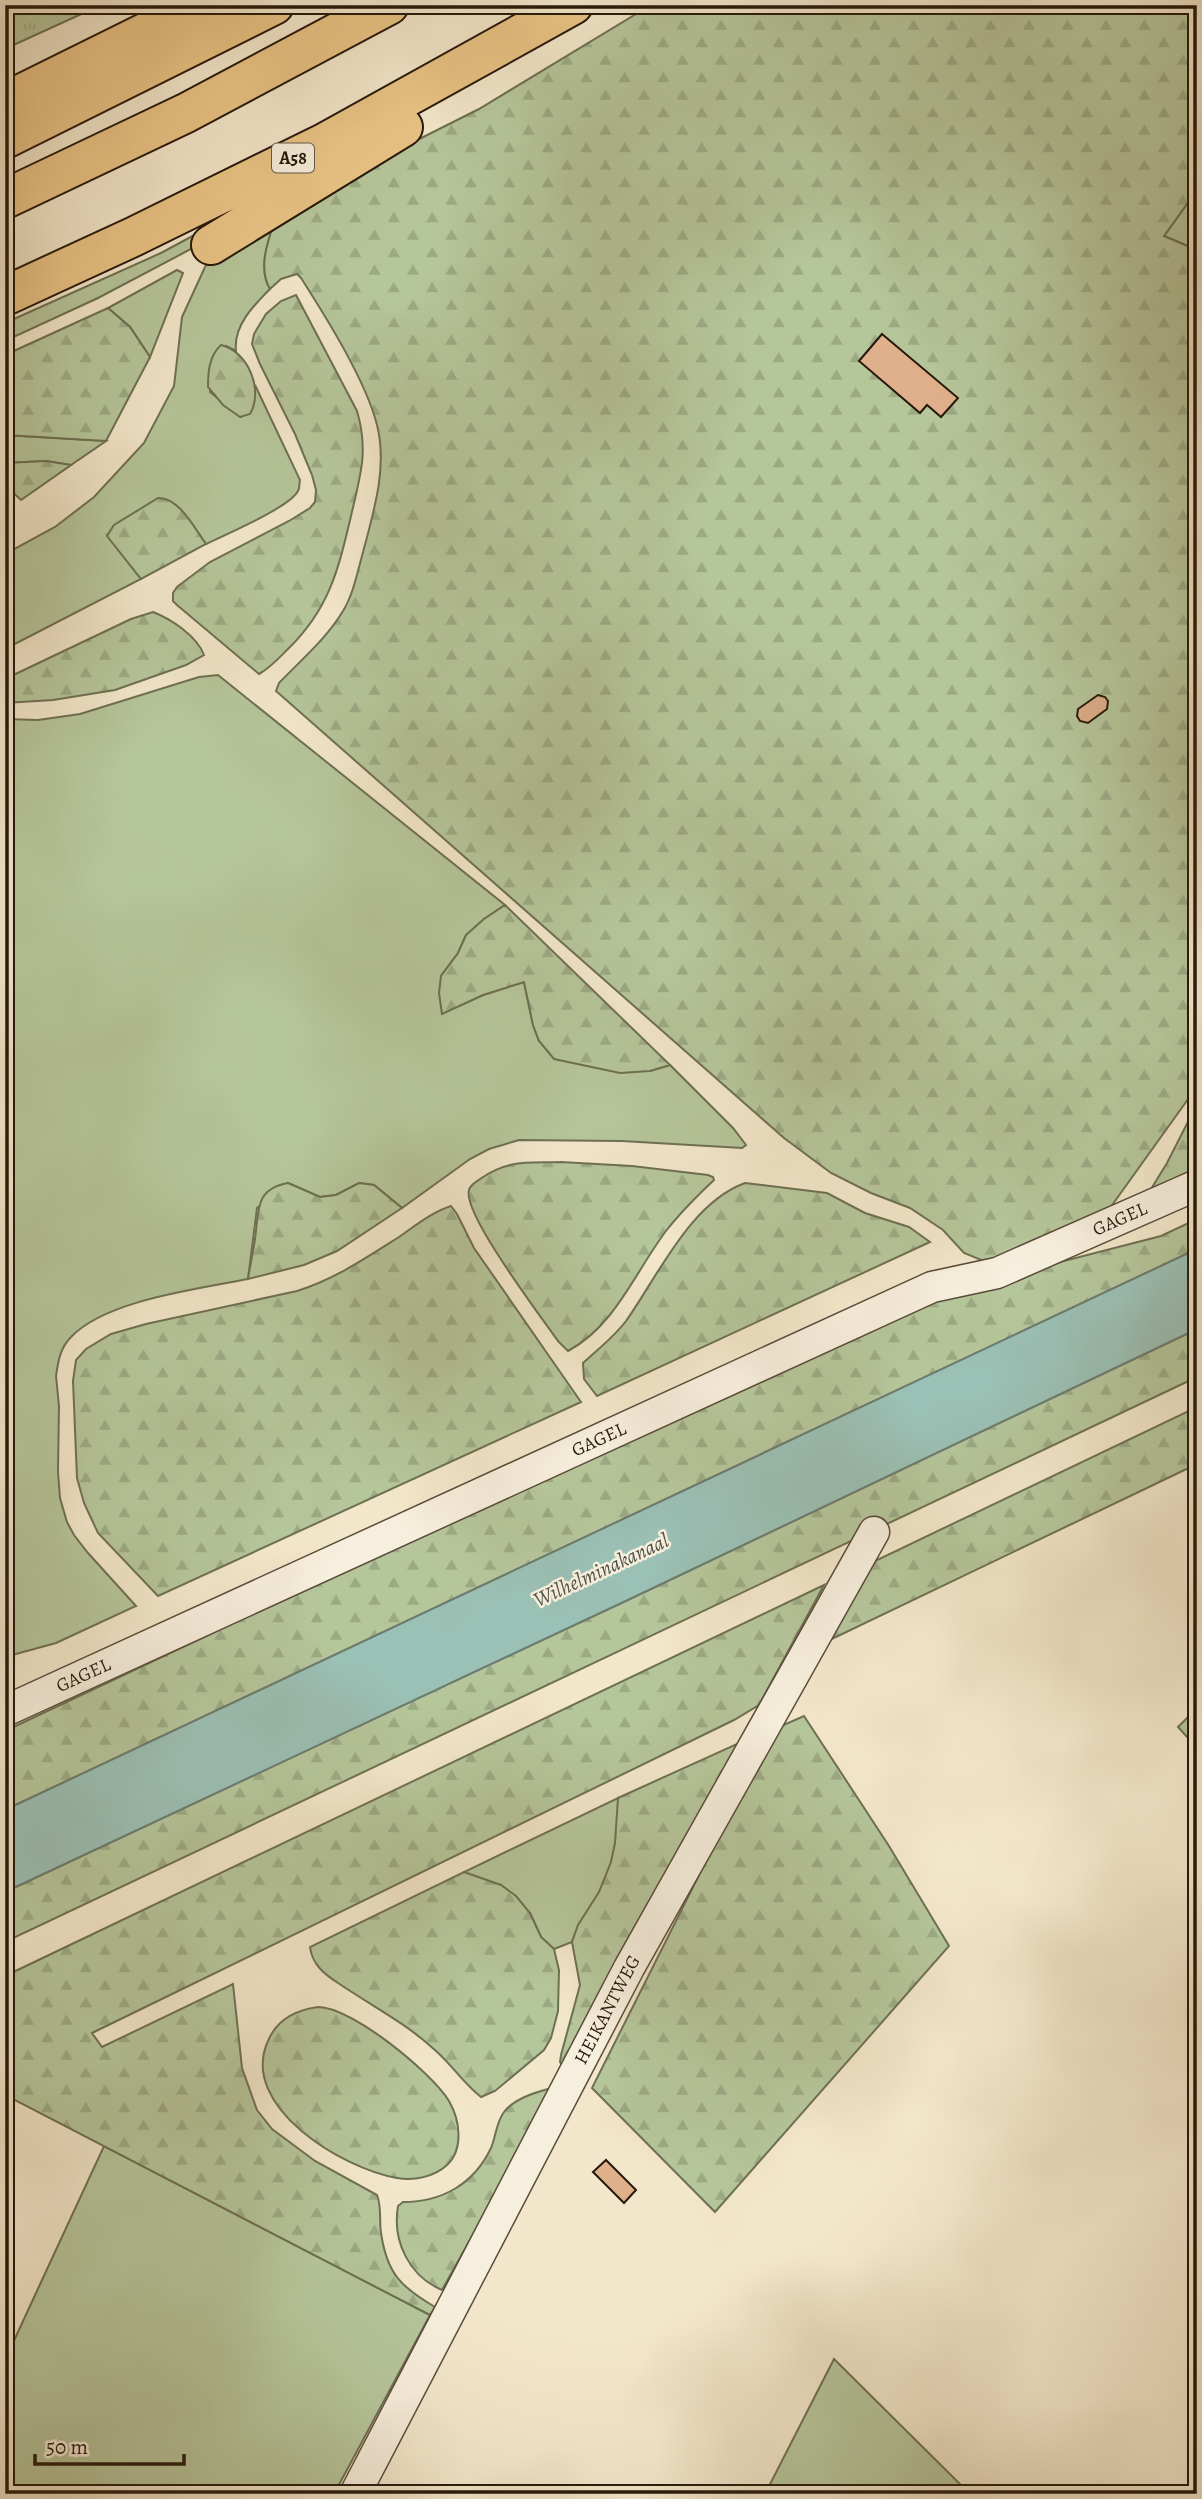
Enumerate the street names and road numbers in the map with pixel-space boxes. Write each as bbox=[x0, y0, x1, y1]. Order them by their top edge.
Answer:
road number: A58 bbox=[272, 144, 314, 173]
street label: GAGEL bbox=[1088, 1195, 1152, 1242]
street label: GAGEL bbox=[567, 1416, 631, 1463]
street label: GAGEL bbox=[52, 1651, 115, 1699]
street label: HEIKANTWEG bbox=[568, 1950, 647, 2069]

